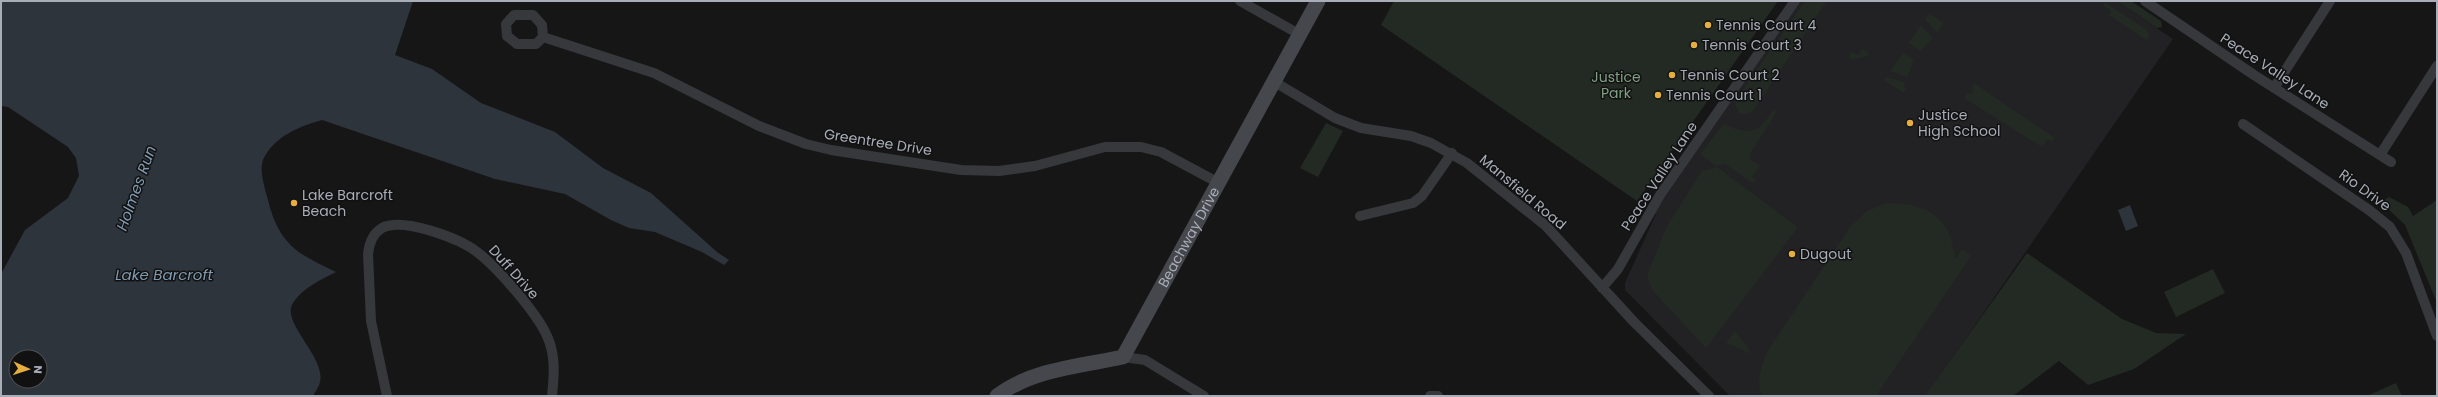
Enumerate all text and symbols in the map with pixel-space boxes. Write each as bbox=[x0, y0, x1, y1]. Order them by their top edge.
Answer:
place label: Tennis Court 4 bbox=[1716, 15, 1816, 35]
marker: Tennis Court 4 bbox=[1703, 20, 1713, 30]
street label: Peace Valley Lane bbox=[2217, 28, 2334, 114]
place label: Tennis Court 3 bbox=[1702, 35, 1802, 55]
marker: Tennis Court 3 bbox=[1689, 40, 1699, 50]
place label: Tennis Court 2 bbox=[1680, 65, 1780, 85]
park label: Justice Park bbox=[1591, 67, 1641, 103]
marker: Tennis Court 2 bbox=[1667, 70, 1677, 80]
place label: Tennis Court 1 bbox=[1666, 85, 1762, 105]
marker: Tennis Court 1 bbox=[1653, 90, 1663, 100]
place label: Justice High School bbox=[1918, 105, 2000, 141]
street label: Peace Valley Lane bbox=[1616, 117, 1702, 234]
marker: Justice High School bbox=[1905, 118, 1915, 128]
street label: Greentree Drive bbox=[823, 124, 934, 160]
water label: Holmes Run bbox=[111, 143, 161, 233]
street label: Mansfield Road bbox=[1475, 150, 1571, 234]
street label: Rio Drive bbox=[2335, 164, 2395, 216]
street label: Beachway Drive bbox=[1153, 183, 1225, 291]
place label: Lake Barcroft Beach bbox=[302, 185, 393, 221]
marker: Lake Barcroft Beach bbox=[289, 198, 299, 208]
street label: Duff Drive bbox=[484, 240, 544, 304]
place label: Dugout bbox=[1800, 244, 1851, 264]
marker: Dugout bbox=[1787, 249, 1797, 259]
water label: Lake Barcroft bbox=[115, 264, 213, 285]
north arrow bbox=[8, 349, 48, 389]
text: N bbox=[30, 365, 46, 374]

